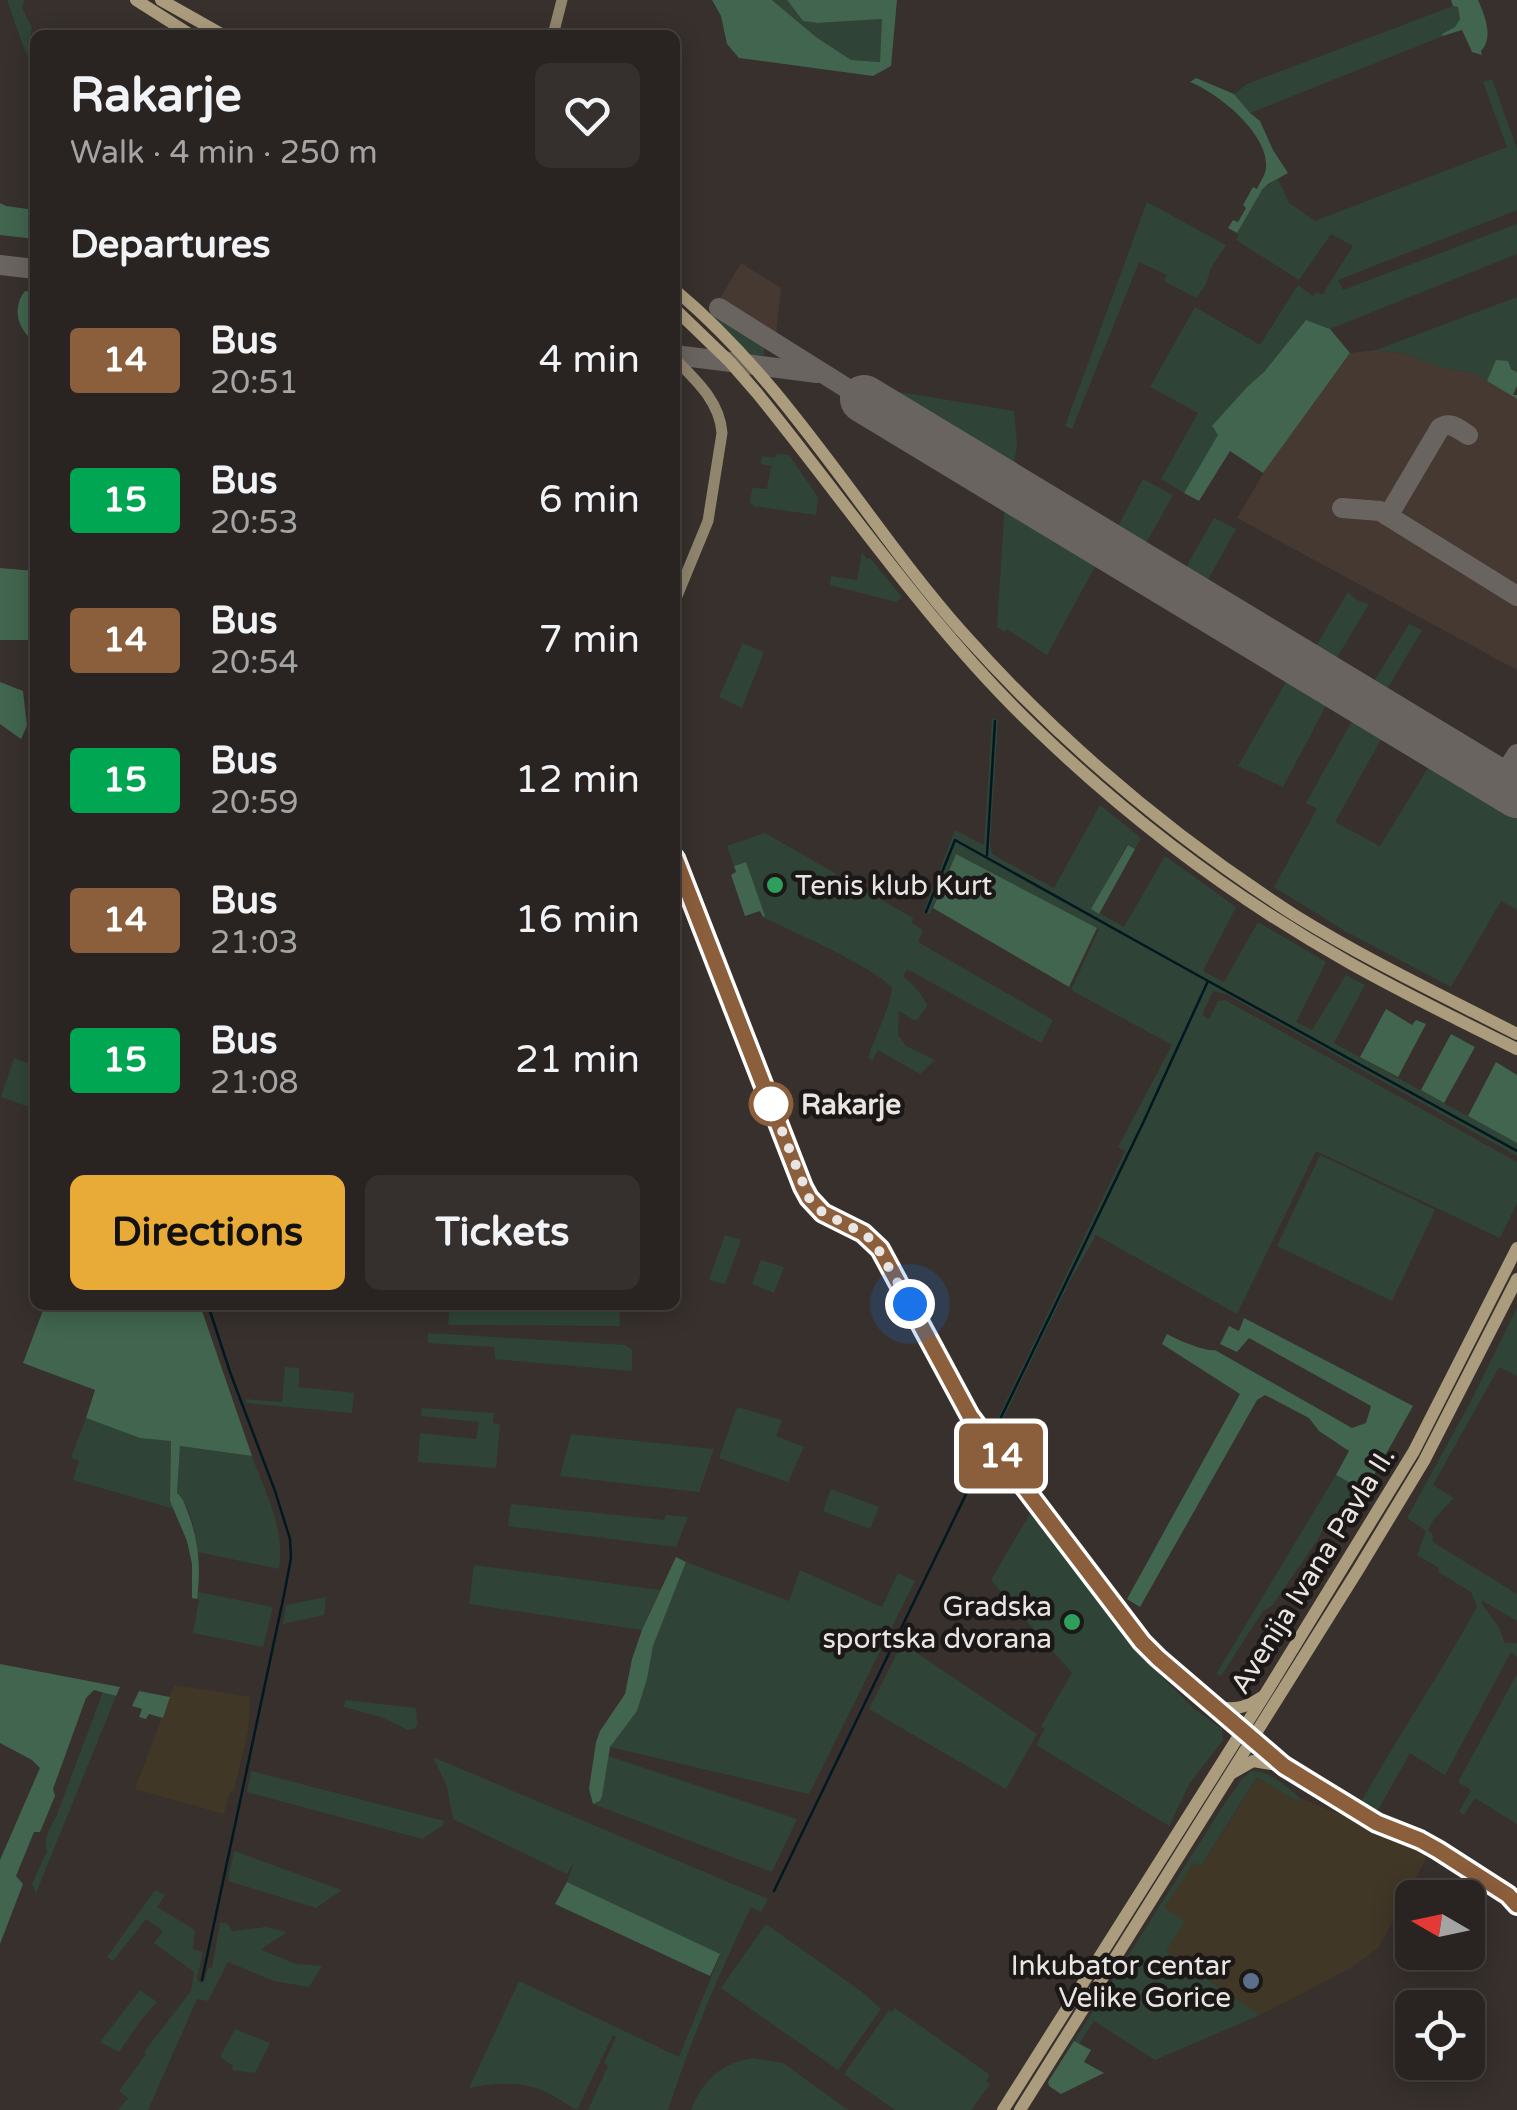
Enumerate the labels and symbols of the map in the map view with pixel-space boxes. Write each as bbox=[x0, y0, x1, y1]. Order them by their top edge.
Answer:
place label: Tenis klub Kurt bbox=[795, 869, 993, 903]
marker: Tenis klub Kurt bbox=[764, 874, 786, 896]
marker: Rakarje bbox=[750, 1083, 792, 1125]
place label: Rakarje bbox=[801, 1088, 901, 1122]
your location bbox=[885, 1279, 935, 1329]
line badge: 14 bbox=[956, 1424, 1046, 1488]
street label: Avenija Ivana Pavla II. bbox=[1223, 1441, 1403, 1700]
place label: Gradska sportska dvorana bbox=[822, 1590, 1052, 1656]
marker: Gradska sportska dvorana bbox=[1061, 1611, 1083, 1633]
north arrow bbox=[1395, 1880, 1485, 1970]
place label: Inkubator centar Velike Gorice bbox=[1011, 1949, 1231, 2015]
marker: Inkubator centar Velike Gorice bbox=[1240, 1970, 1262, 1992]

